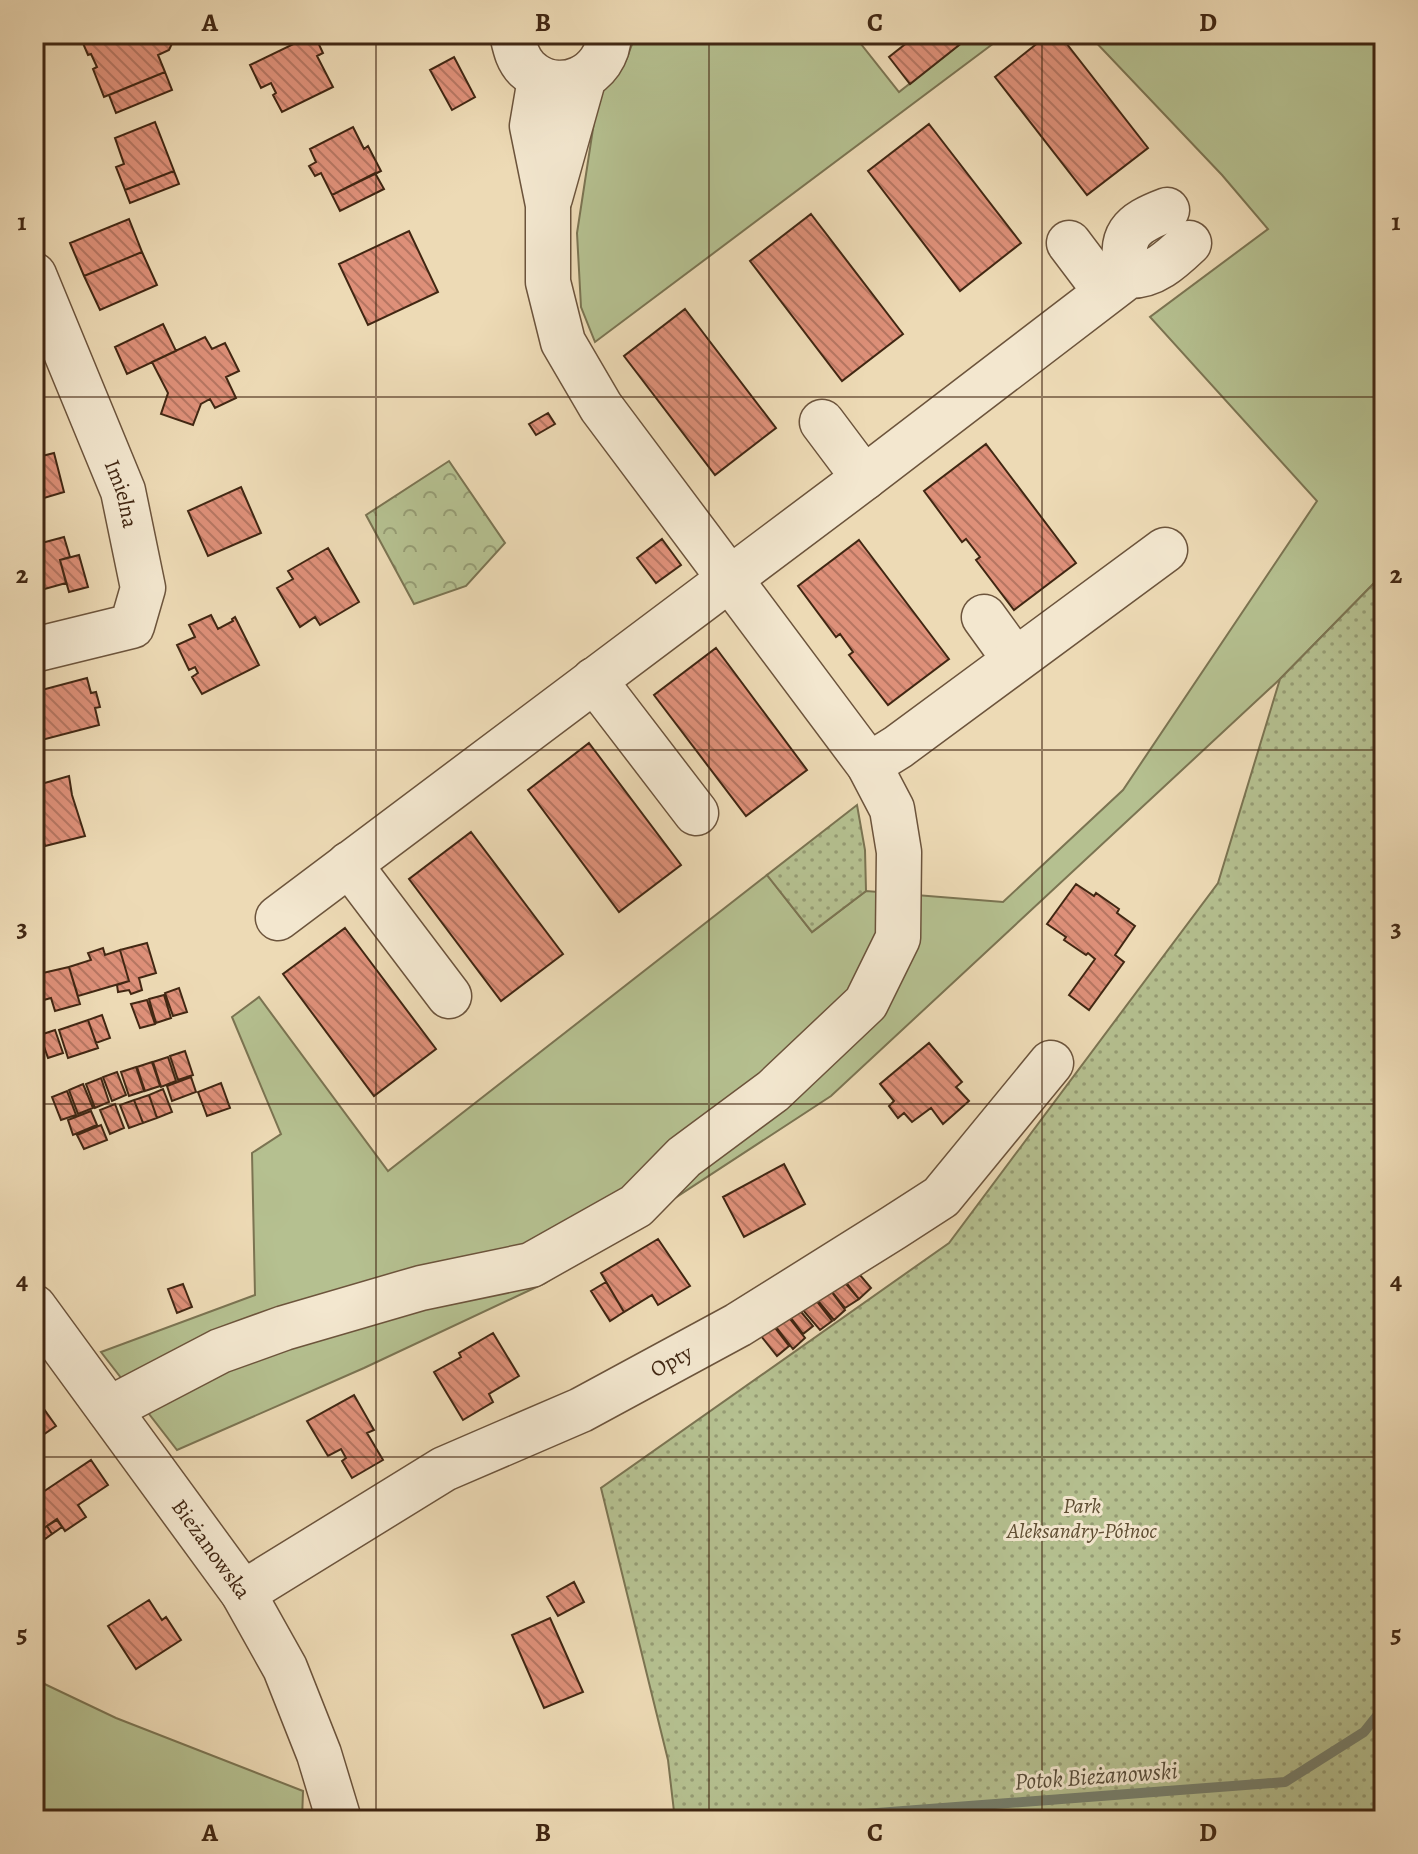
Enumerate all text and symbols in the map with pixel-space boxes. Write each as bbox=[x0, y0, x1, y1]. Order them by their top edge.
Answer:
text: A bbox=[201, 5, 219, 40]
text: B bbox=[535, 5, 551, 40]
text: C bbox=[867, 5, 883, 40]
text: D bbox=[1199, 5, 1217, 40]
text: 1 bbox=[17, 204, 27, 239]
text: 1 bbox=[1391, 204, 1401, 239]
street label: Imielna bbox=[97, 455, 145, 531]
text: 2 bbox=[16, 557, 29, 592]
text: 2 bbox=[1390, 557, 1403, 592]
text: 3 bbox=[16, 910, 28, 945]
text: 3 bbox=[1390, 910, 1402, 945]
text: 4 bbox=[16, 1263, 28, 1298]
text: 4 bbox=[1390, 1263, 1402, 1298]
street label: Opty bbox=[645, 1337, 698, 1385]
park label: Park Aleksandry-Północ bbox=[1006, 1491, 1157, 1546]
street label: Bieżanowska bbox=[164, 1493, 258, 1606]
text: 5 bbox=[16, 1616, 28, 1651]
text: 5 bbox=[1390, 1616, 1402, 1651]
water label: Potok Bieżanowski bbox=[1013, 1754, 1179, 1798]
text: A bbox=[201, 1815, 219, 1850]
text: B bbox=[535, 1815, 551, 1850]
text: C bbox=[867, 1815, 883, 1850]
text: D bbox=[1199, 1815, 1217, 1850]

